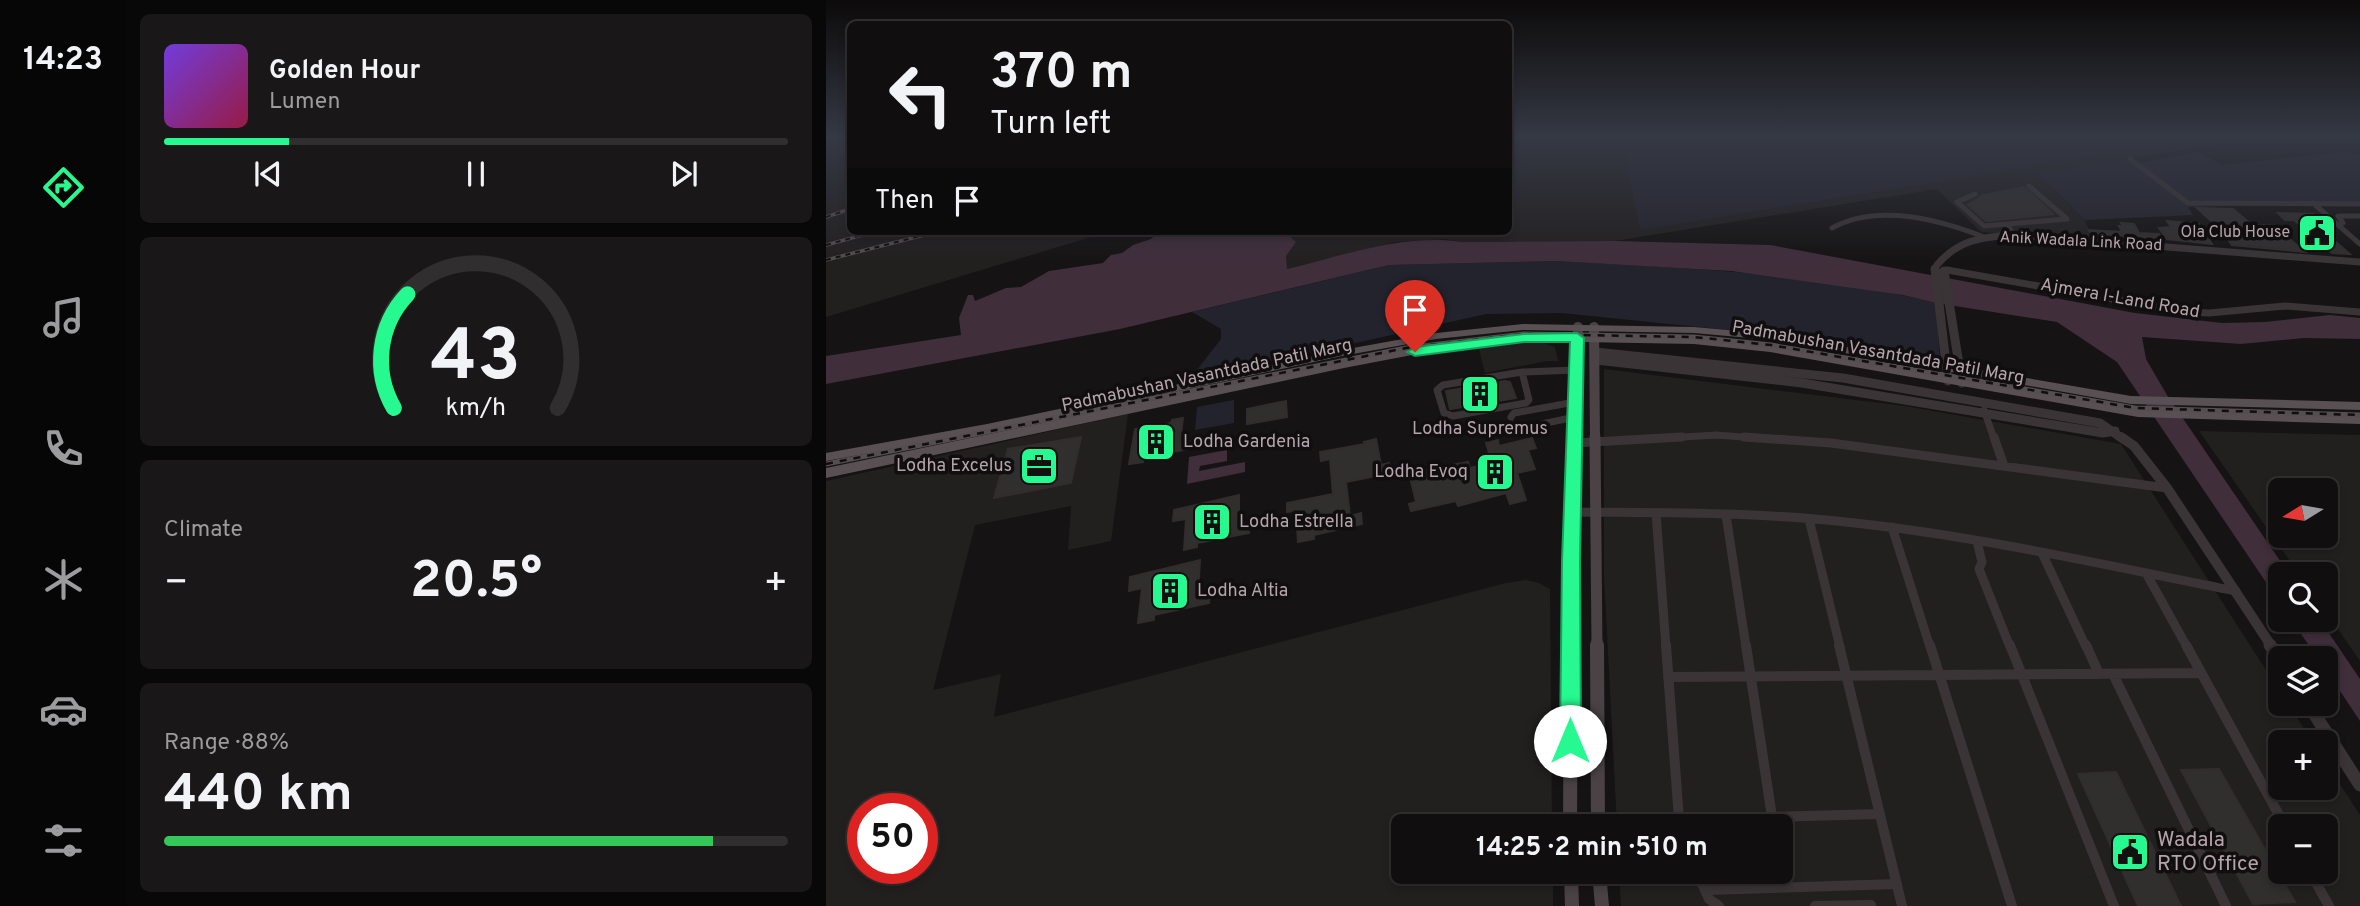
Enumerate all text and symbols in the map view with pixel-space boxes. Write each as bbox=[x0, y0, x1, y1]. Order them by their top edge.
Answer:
text: 14:23 bbox=[23, 41, 103, 81]
text: 370 m bbox=[990, 44, 1132, 106]
icon: left bbox=[875, 49, 966, 140]
text: Golden Hour bbox=[269, 55, 420, 88]
text: Lumen bbox=[269, 88, 340, 117]
text: Turn left bbox=[990, 105, 1111, 145]
icon: previous bbox=[249, 155, 287, 193]
icon: pause bbox=[457, 155, 495, 193]
icon: next bbox=[665, 155, 703, 193]
icon: directions bbox=[39, 163, 88, 212]
icon: arrive bbox=[948, 182, 986, 220]
text: Then bbox=[875, 185, 934, 218]
public building icon: Ola Club House bbox=[2296, 212, 2338, 254]
place label: Ola Club House bbox=[2181, 223, 2290, 243]
street label: Anik Wadala Link Road bbox=[1999, 228, 2163, 256]
street label: Ajmera l-Land Road bbox=[2039, 274, 2201, 324]
pin bbox=[1385, 280, 1445, 352]
icon: arrive bbox=[1396, 291, 1434, 329]
icon: music bbox=[39, 293, 88, 342]
text: 43 bbox=[431, 314, 521, 406]
street label: Padmabushan Vasantdada Patil Marg bbox=[1730, 316, 2026, 390]
street label: Padmabushan Vasantdada Patil Marg bbox=[1060, 334, 1354, 418]
building icon: Lodha Supremus bbox=[1459, 373, 1501, 415]
text: km/h bbox=[446, 392, 506, 424]
place label: Lodha Supremus bbox=[1412, 418, 1548, 441]
building icon: Lodha Gardenia bbox=[1135, 421, 1177, 463]
icon: phone bbox=[39, 424, 88, 473]
place label: Lodha Gardenia bbox=[1183, 431, 1310, 454]
office icon: Lodha Excelus bbox=[1018, 445, 1060, 487]
building icon: Lodha Evoq bbox=[1474, 451, 1516, 493]
place label: Lodha Excelus bbox=[896, 455, 1012, 478]
place label: Lodha Evoq bbox=[1374, 461, 1468, 484]
north arrow bbox=[2268, 478, 2338, 548]
map controls bbox=[2268, 478, 2338, 884]
building icon: Lodha Estrella bbox=[1191, 501, 1233, 543]
place label: Lodha Estrella bbox=[1239, 511, 1353, 534]
text: Climate bbox=[164, 516, 243, 545]
text: 20.5° bbox=[410, 550, 542, 616]
icon: climate bbox=[39, 555, 88, 604]
text: − bbox=[164, 560, 189, 609]
text: + bbox=[763, 560, 788, 609]
button: search bbox=[2268, 562, 2338, 632]
building icon: Lodha Altia bbox=[1149, 570, 1191, 612]
place label: Lodha Altia bbox=[1197, 580, 1288, 603]
button: layers bbox=[2268, 646, 2338, 716]
icon: car bbox=[39, 685, 88, 734]
position arrow bbox=[1533, 704, 1607, 778]
text: Range · 88% bbox=[164, 729, 289, 758]
button: + bbox=[2268, 730, 2338, 800]
text: 440 km bbox=[164, 763, 353, 829]
speed limit sign: 50 bbox=[847, 793, 938, 884]
button: − bbox=[2268, 814, 2338, 884]
icon: filters bbox=[39, 816, 88, 865]
place label: Wadala RTO Office bbox=[2157, 827, 2259, 878]
public building icon: Wadala RTO Office bbox=[2109, 831, 2151, 873]
text: 14:25 · 2 min · 510 m bbox=[1476, 832, 1708, 865]

